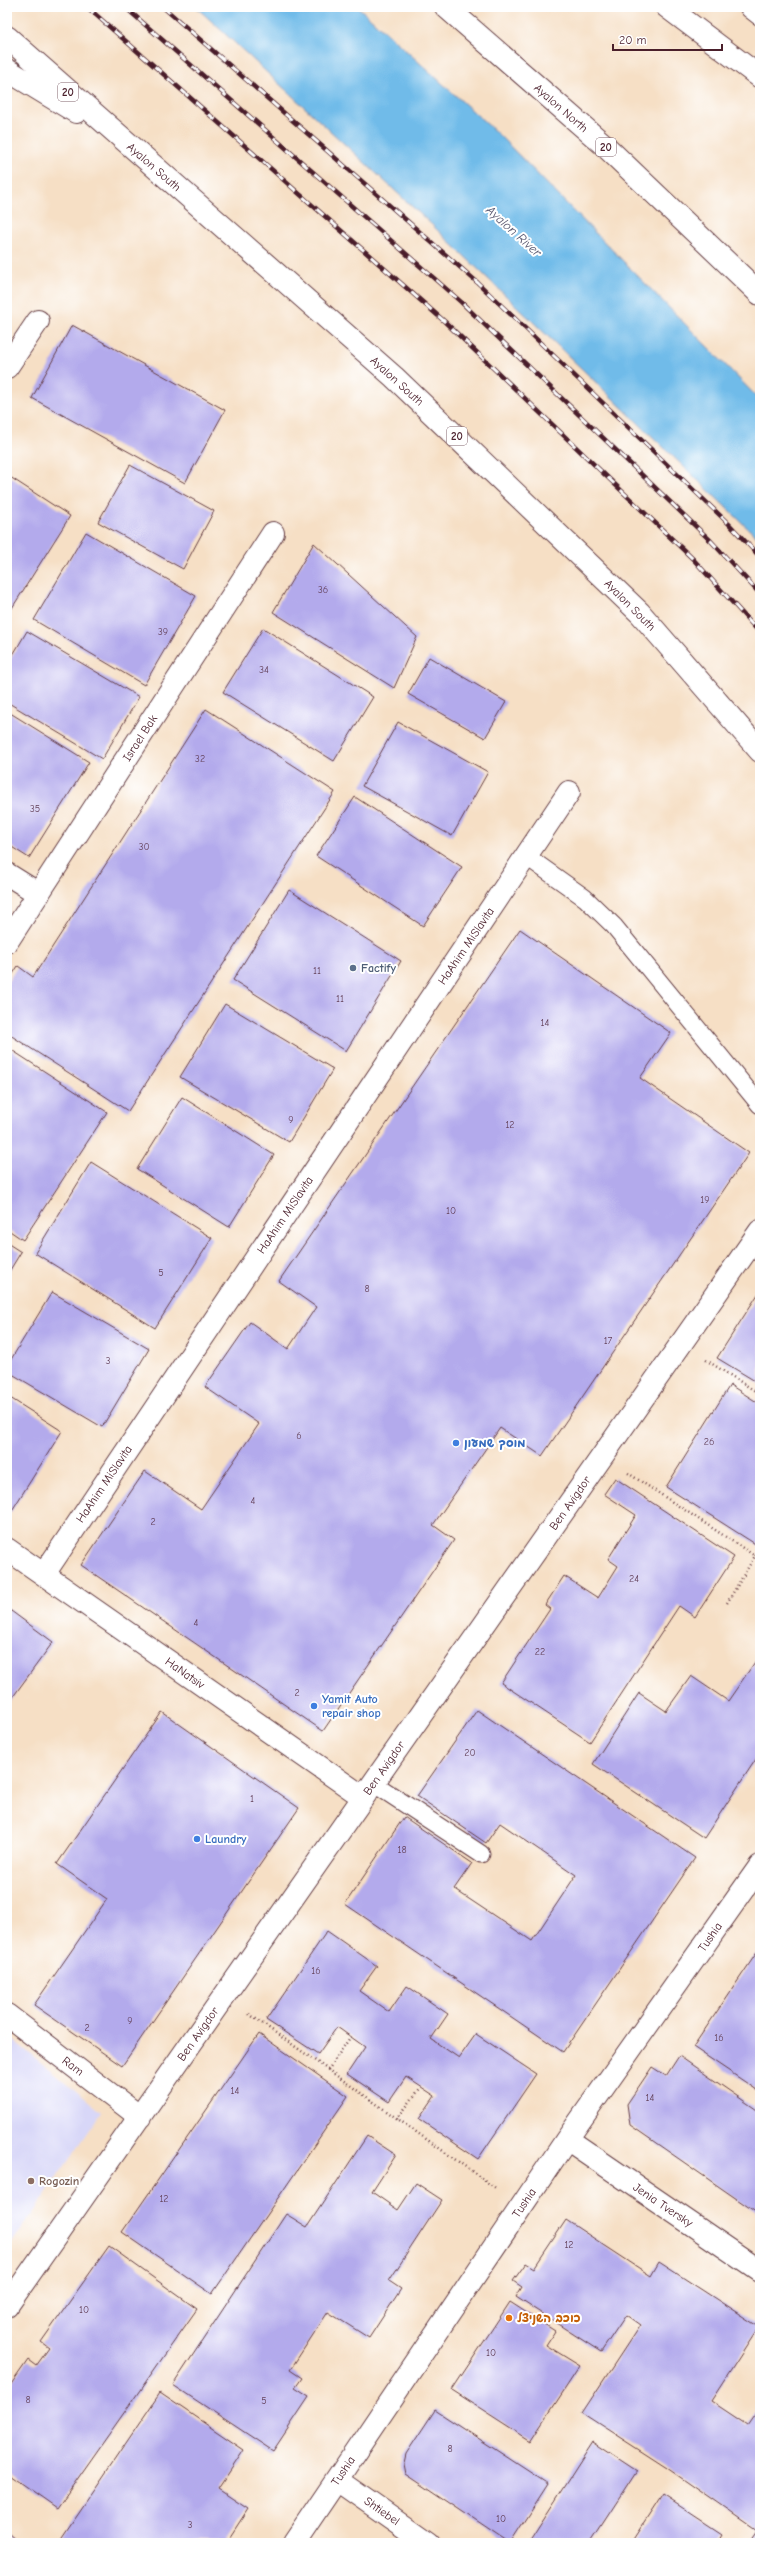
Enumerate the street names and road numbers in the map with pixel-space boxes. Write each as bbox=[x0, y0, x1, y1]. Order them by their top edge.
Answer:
street label: Ayalon North bbox=[531, 81, 591, 135]
road number: 20 bbox=[58, 83, 78, 101]
road number: 20 bbox=[596, 138, 616, 156]
street label: Ayalon South bbox=[124, 140, 184, 194]
street label: Ayalon South bbox=[367, 353, 427, 409]
road number: 20 bbox=[447, 427, 467, 445]
street label: Ayalon South bbox=[601, 576, 659, 634]
street label: Israel Bak bbox=[120, 712, 160, 764]
street label: HaAhim MiSlavita bbox=[435, 905, 497, 987]
street label: HaAhim MiSlavita bbox=[254, 1174, 316, 1256]
street label: HaAhim MiSlavita bbox=[73, 1443, 135, 1525]
street label: Ben Avigdor bbox=[546, 1473, 594, 1533]
street label: HaNatsiv bbox=[163, 1654, 207, 1692]
street label: Ben Avigdor bbox=[360, 1738, 408, 1798]
street label: Tushia bbox=[695, 1920, 725, 1954]
street label: Ben Avigdor bbox=[174, 2004, 222, 2064]
street label: Ram bbox=[60, 2053, 87, 2079]
street label: Jenia Tversky bbox=[630, 2180, 696, 2230]
street label: Tushia bbox=[509, 2186, 539, 2220]
street label: Tushia bbox=[328, 2454, 358, 2488]
street label: Shtiebel bbox=[361, 2494, 403, 2528]

